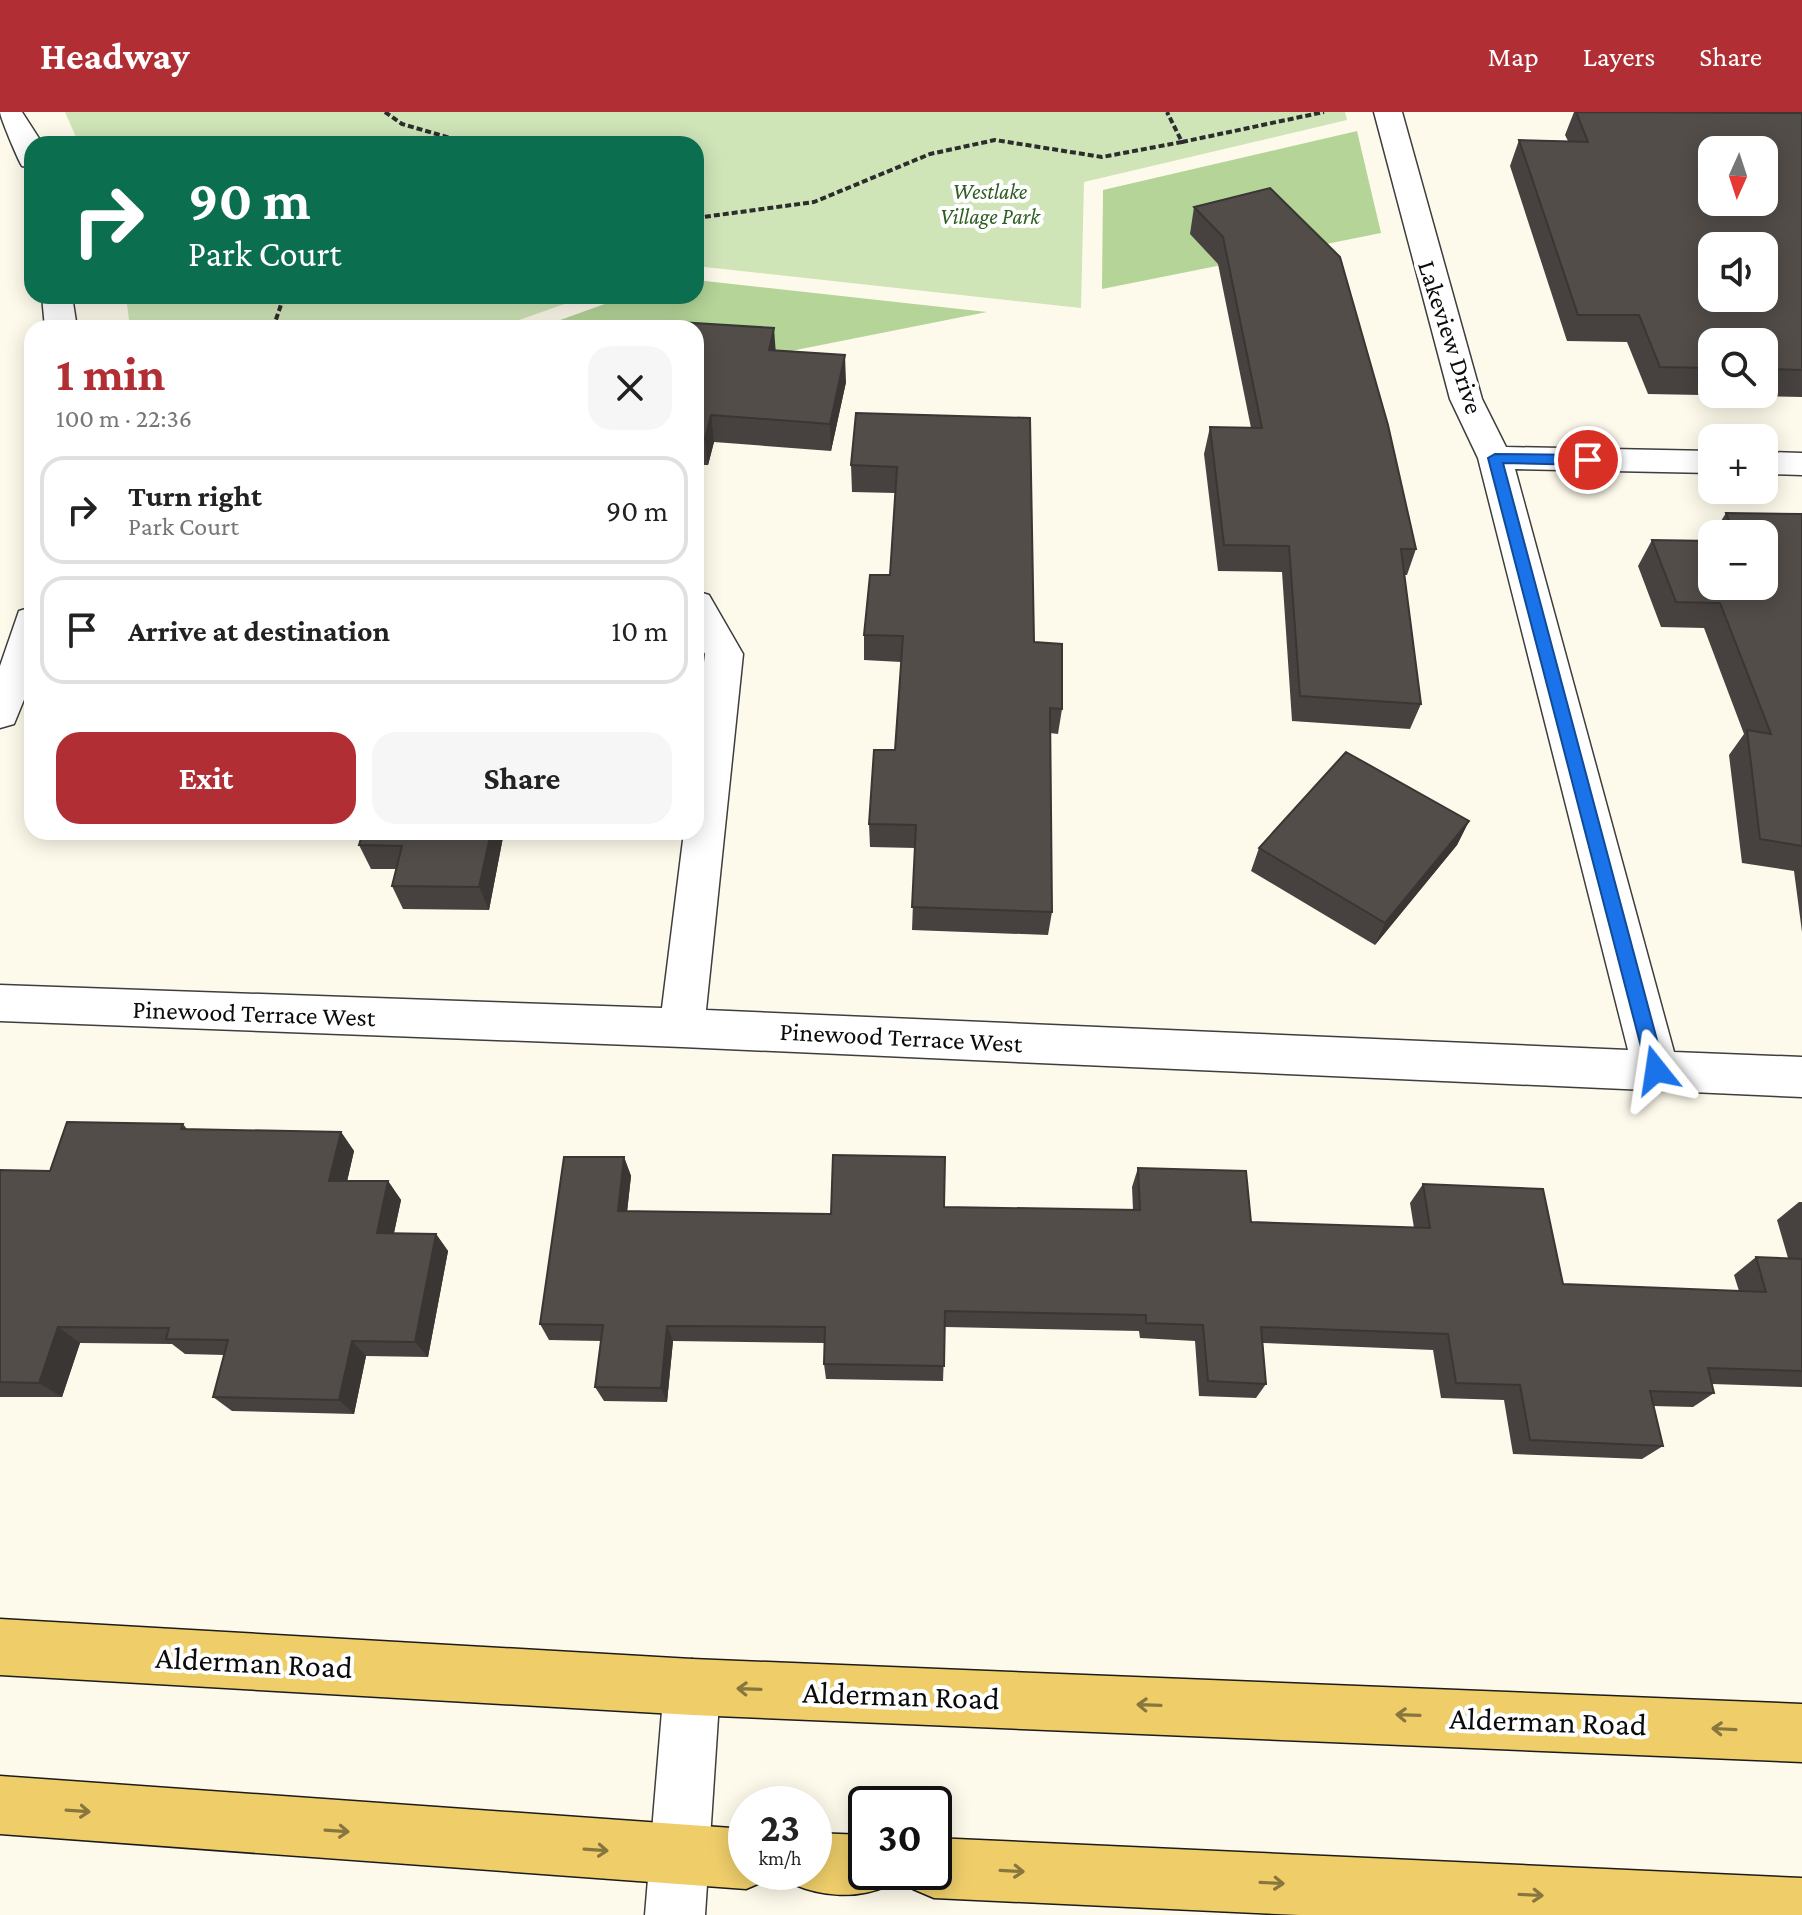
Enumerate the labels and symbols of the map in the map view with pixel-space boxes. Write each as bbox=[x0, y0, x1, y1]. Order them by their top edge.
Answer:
north arrow bbox=[1698, 136, 1778, 216]
park label: Westlake Village Park bbox=[940, 179, 1041, 229]
street label: Lakeview Drive bbox=[1412, 257, 1489, 417]
pin bbox=[1554, 426, 1622, 494]
street label: Pinewood Terrace West bbox=[132, 995, 376, 1032]
street label: Pinewood Terrace West bbox=[779, 1017, 1023, 1058]
position arrow bbox=[1614, 1028, 1698, 1112]
street label: Alderman Road bbox=[154, 1639, 354, 1685]
street label: Alderman Road bbox=[802, 1674, 1000, 1716]
one-way arrow bbox=[736, 1682, 763, 1697]
one-way arrow bbox=[1136, 1698, 1163, 1713]
street label: Alderman Road bbox=[1449, 1700, 1647, 1742]
one-way arrow bbox=[1395, 1708, 1422, 1723]
one-way arrow bbox=[1711, 1721, 1738, 1736]
speed limit sign: 30 bbox=[848, 1786, 952, 1890]
one-way arrow bbox=[64, 1804, 91, 1819]
one-way arrow bbox=[323, 1824, 350, 1839]
one-way arrow bbox=[582, 1843, 609, 1858]
one-way arrow bbox=[998, 1864, 1025, 1879]
one-way arrow bbox=[1258, 1876, 1285, 1891]
one-way arrow bbox=[1517, 1888, 1544, 1903]

